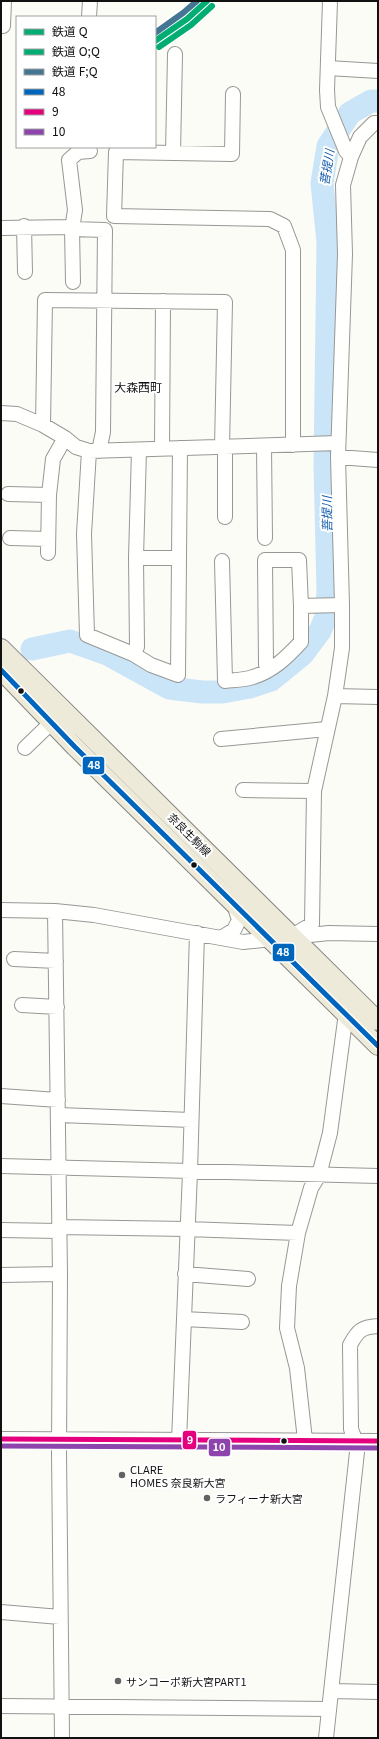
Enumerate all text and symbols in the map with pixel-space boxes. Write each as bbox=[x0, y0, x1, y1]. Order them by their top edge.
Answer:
legend bbox=[16, 16, 156, 148]
text: 鉄道 Q bbox=[52, 22, 88, 39]
text: 鉄道 O;Q bbox=[52, 42, 100, 59]
text: 鉄道 F;Q bbox=[52, 62, 98, 79]
text: 48 bbox=[52, 82, 66, 99]
text: 9 bbox=[52, 102, 59, 119]
text: 10 bbox=[52, 122, 66, 139]
water label: 菩提川 bbox=[315, 146, 338, 186]
district label: 大森西町 bbox=[114, 378, 162, 395]
water label: 菩提川 bbox=[317, 494, 335, 532]
unlabelled marker bbox=[16, 686, 26, 696]
line badge: 48 bbox=[82, 756, 105, 775]
text: 48 bbox=[88, 756, 100, 772]
street label: 奈良生駒線 bbox=[165, 809, 215, 859]
unlabelled marker bbox=[189, 860, 199, 870]
line badge: 48 bbox=[272, 943, 295, 962]
text: 48 bbox=[277, 943, 289, 959]
line badge: 9 bbox=[182, 1430, 197, 1450]
text: 9 bbox=[187, 1431, 193, 1447]
unlabelled marker bbox=[279, 1436, 289, 1446]
line badge: 10 bbox=[208, 1438, 231, 1457]
text: 10 bbox=[213, 1438, 225, 1454]
place label: CLARE HOMES 奈良新大宮 bbox=[130, 1461, 226, 1490]
marker: CLARE HOMES 奈良新大宮 bbox=[117, 1470, 127, 1480]
place label: ラフィーナ新大宮 bbox=[215, 1490, 303, 1506]
marker: ラフィーナ新大宮 bbox=[202, 1493, 212, 1503]
place label: サンコーポ新大宮PART1 bbox=[126, 1673, 247, 1689]
marker: サンコーポ新大宮PART1 bbox=[113, 1676, 123, 1686]

